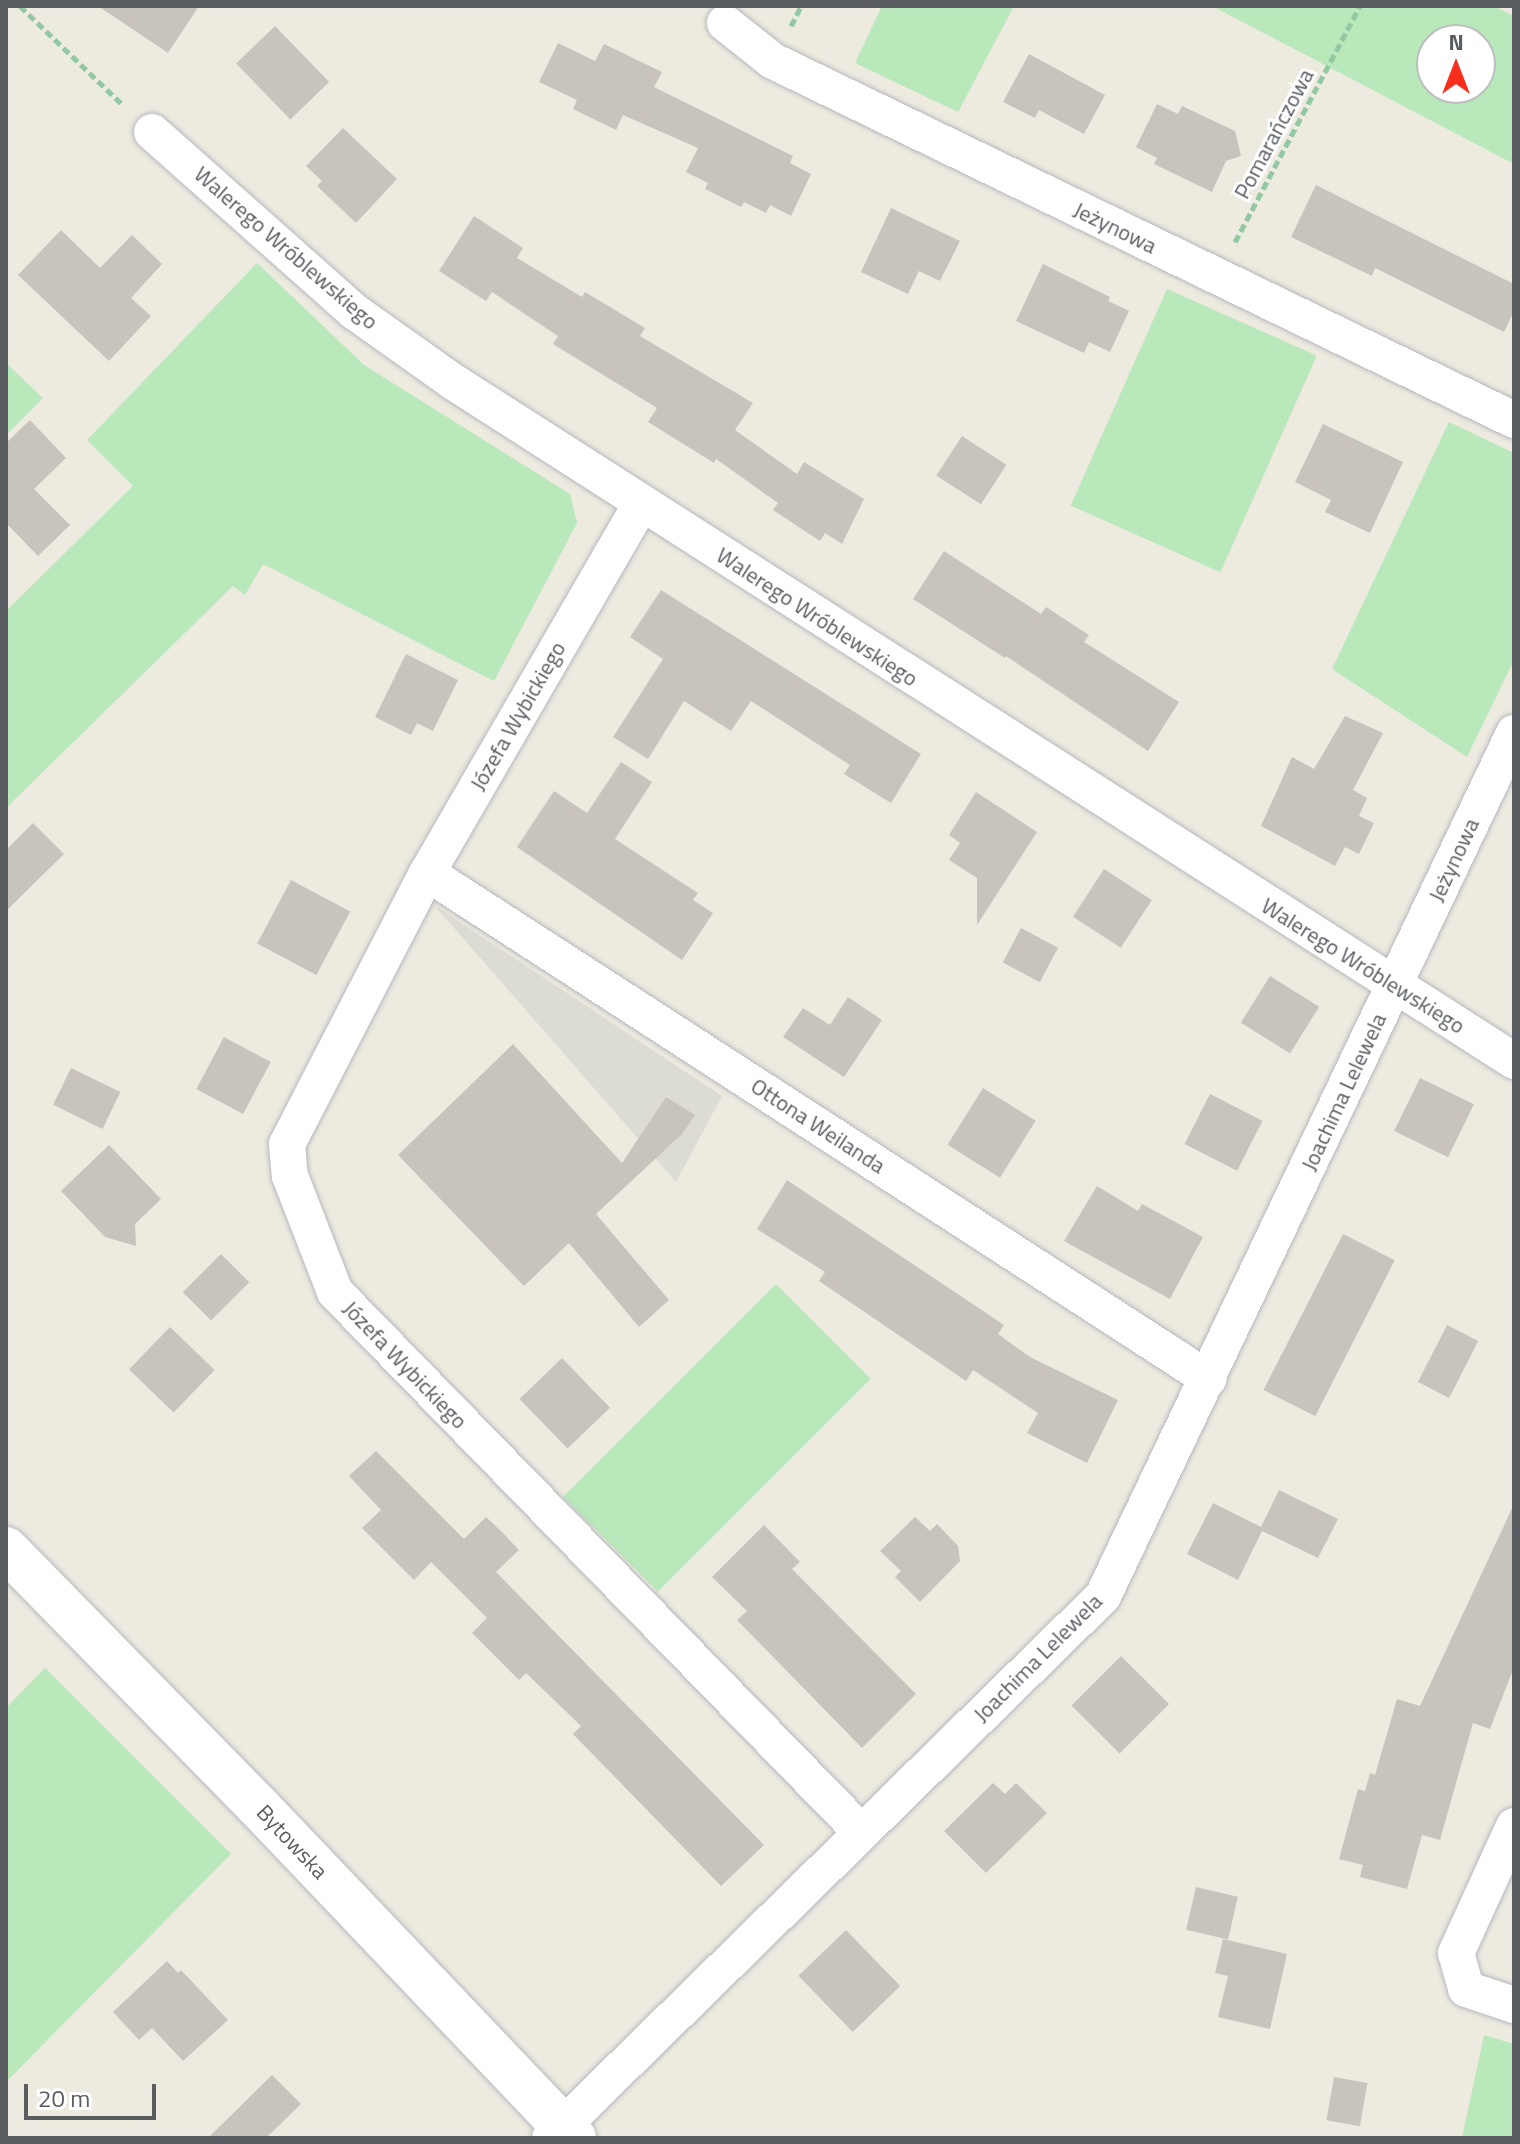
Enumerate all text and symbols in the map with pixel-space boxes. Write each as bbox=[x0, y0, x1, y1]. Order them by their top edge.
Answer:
north arrow bbox=[1416, 24, 1496, 104]
text: N bbox=[1448, 25, 1464, 59]
street label: Pomarańczowa bbox=[1229, 65, 1319, 203]
street label: Walerego Wróblewskiego bbox=[189, 161, 383, 335]
street label: Jeżynowa bbox=[1069, 197, 1161, 259]
street label: Walerego Wróblewskiego bbox=[711, 542, 923, 692]
street label: Józefa Wybickiego bbox=[465, 637, 571, 795]
street label: Jeżynowa bbox=[1423, 814, 1485, 906]
street label: Walerego Wróblewskiego bbox=[1256, 893, 1470, 1039]
street label: Joachima Lelewela bbox=[1296, 1009, 1392, 1175]
street label: Ottona Weilanda bbox=[746, 1073, 890, 1179]
street label: Józefa Wybickiego bbox=[337, 1296, 473, 1434]
street label: Joachima Lelewela bbox=[968, 1588, 1108, 1728]
street label: Bytowska bbox=[251, 1799, 333, 1885]
scale bar bbox=[28, 2068, 160, 2118]
text: 20 m bbox=[38, 2080, 90, 2116]

